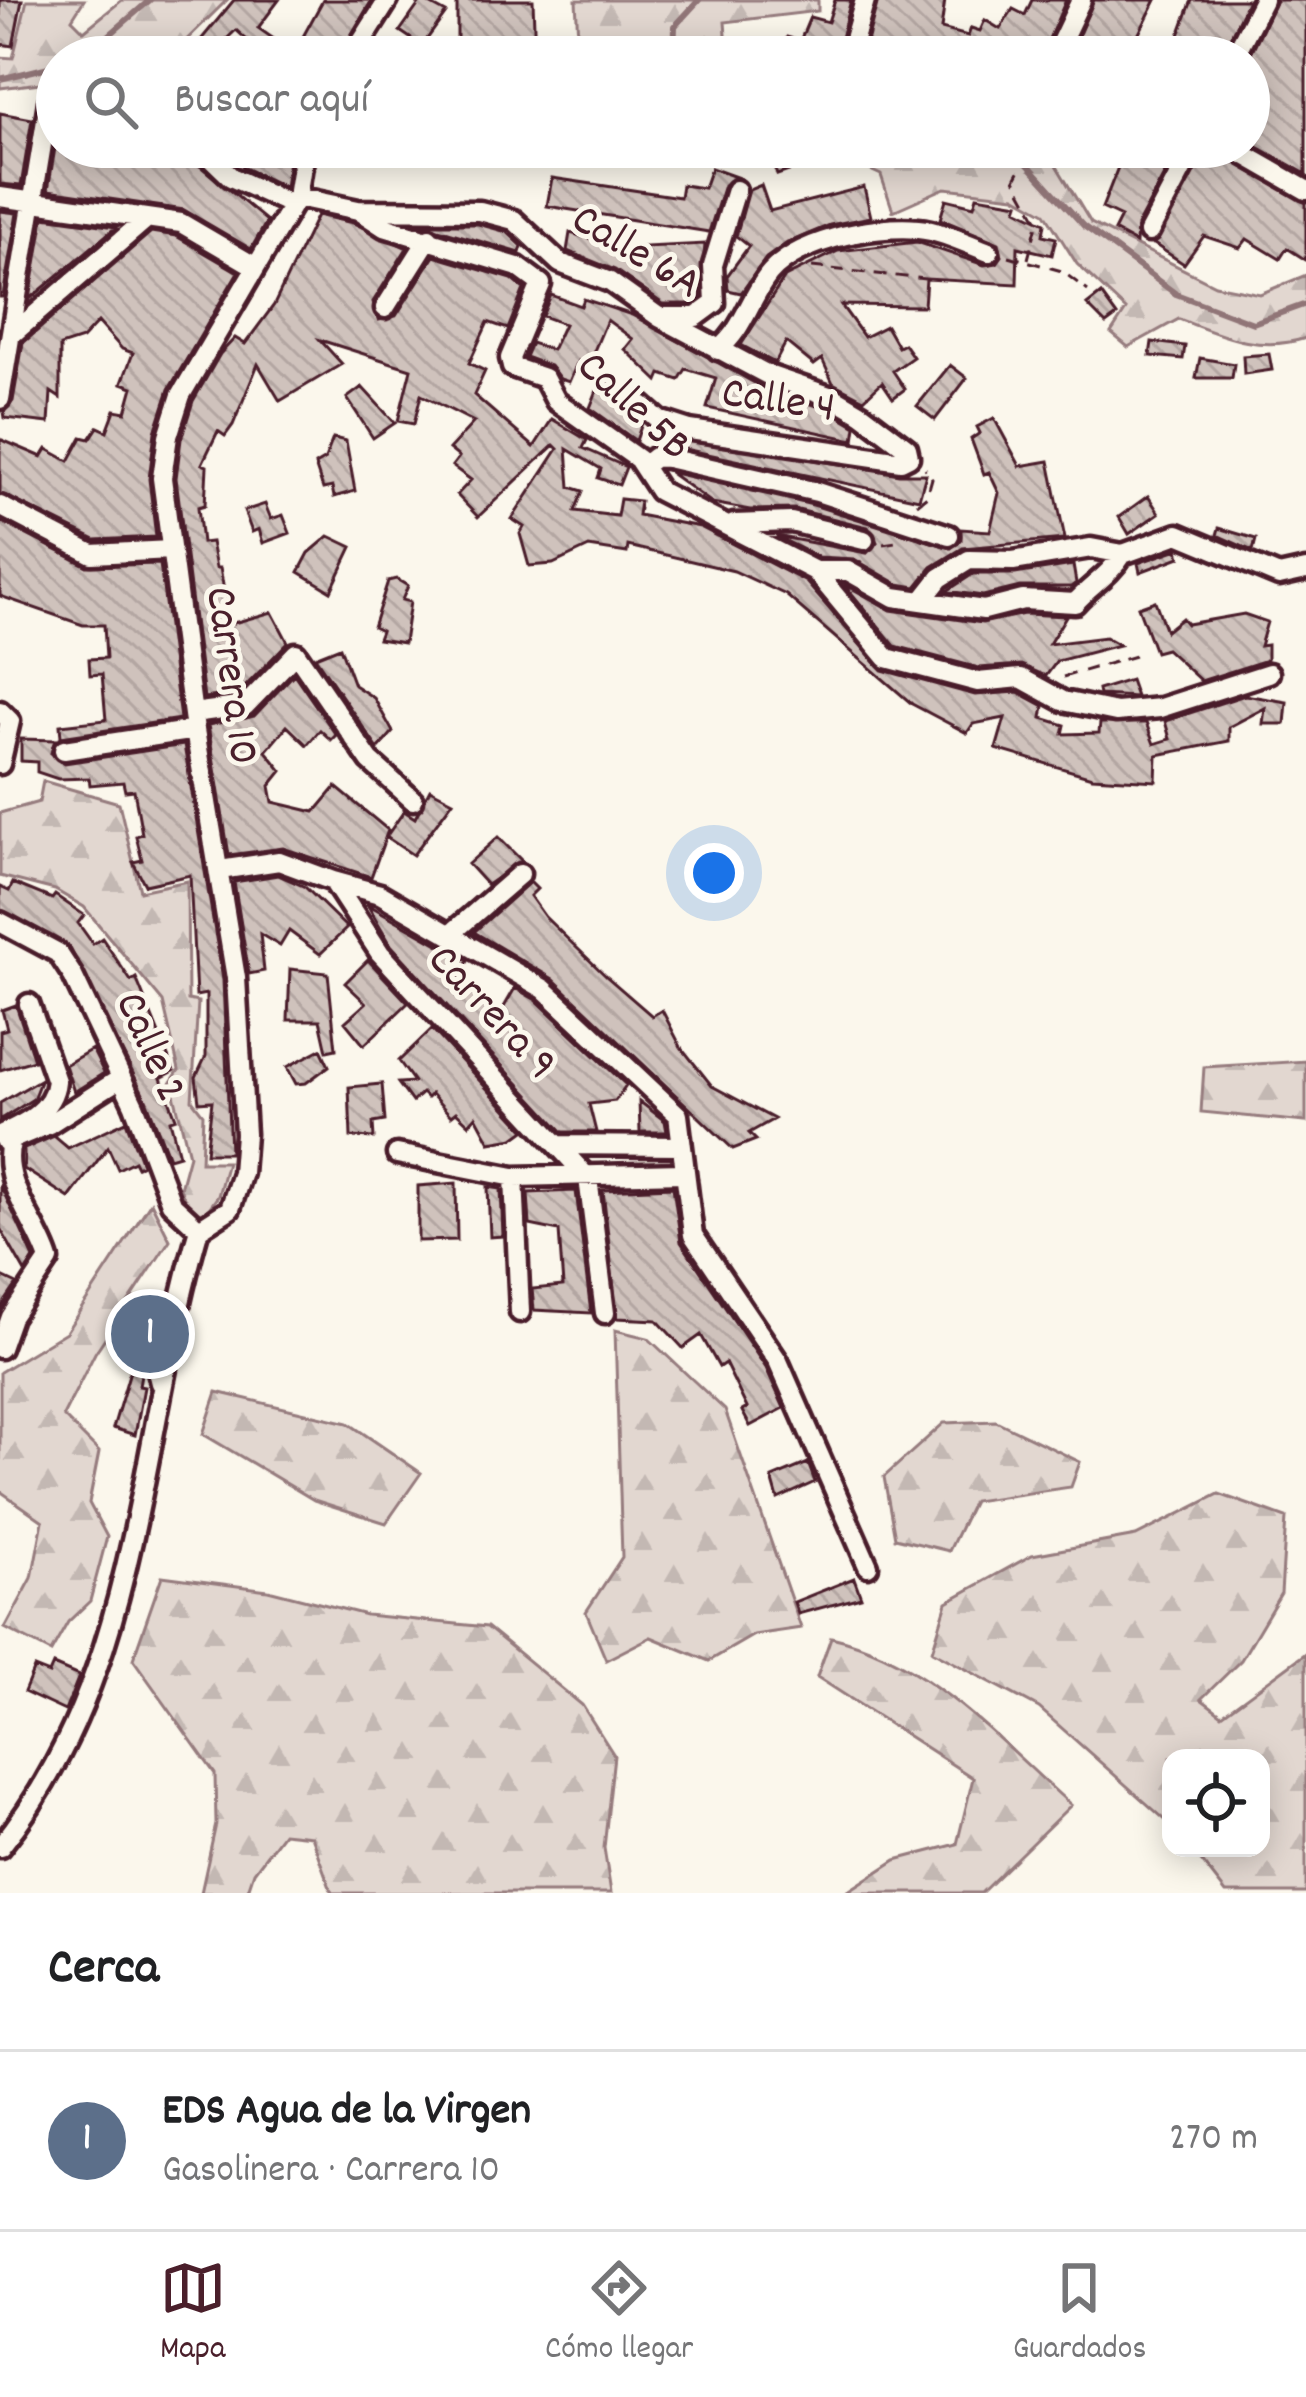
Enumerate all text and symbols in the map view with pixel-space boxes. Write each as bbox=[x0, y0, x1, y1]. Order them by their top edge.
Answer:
search box bbox=[36, 36, 1270, 168]
icon: search bbox=[78, 69, 144, 135]
text: Buscar aquí bbox=[174, 70, 369, 134]
street label: Calle 6A bbox=[558, 190, 712, 318]
street label: Calle 5B bbox=[560, 338, 704, 478]
street label: Calle 4 bbox=[717, 363, 839, 443]
street label: Carrera 10 bbox=[185, 583, 273, 769]
your location bbox=[684, 843, 744, 903]
street label: Carrera 9 bbox=[410, 932, 570, 1096]
street label: Calle 2 bbox=[95, 983, 201, 1113]
pin: 1 bbox=[111, 1289, 189, 1379]
map controls bbox=[1162, 1749, 1270, 1857]
button: locate bbox=[1162, 1749, 1270, 1857]
text: Cerca bbox=[48, 1935, 159, 2007]
text: EDS Agua de la Virgen bbox=[162, 2081, 531, 2145]
text: 1 bbox=[83, 2113, 91, 2168]
text: 270 m bbox=[1169, 2113, 1258, 2168]
text: Gasolinera · Carrera 10 bbox=[162, 2145, 500, 2200]
tab: Mapa bbox=[160, 2255, 226, 2374]
tab: Cómo llegar bbox=[545, 2255, 693, 2374]
tab: Guardados bbox=[1013, 2255, 1146, 2374]

